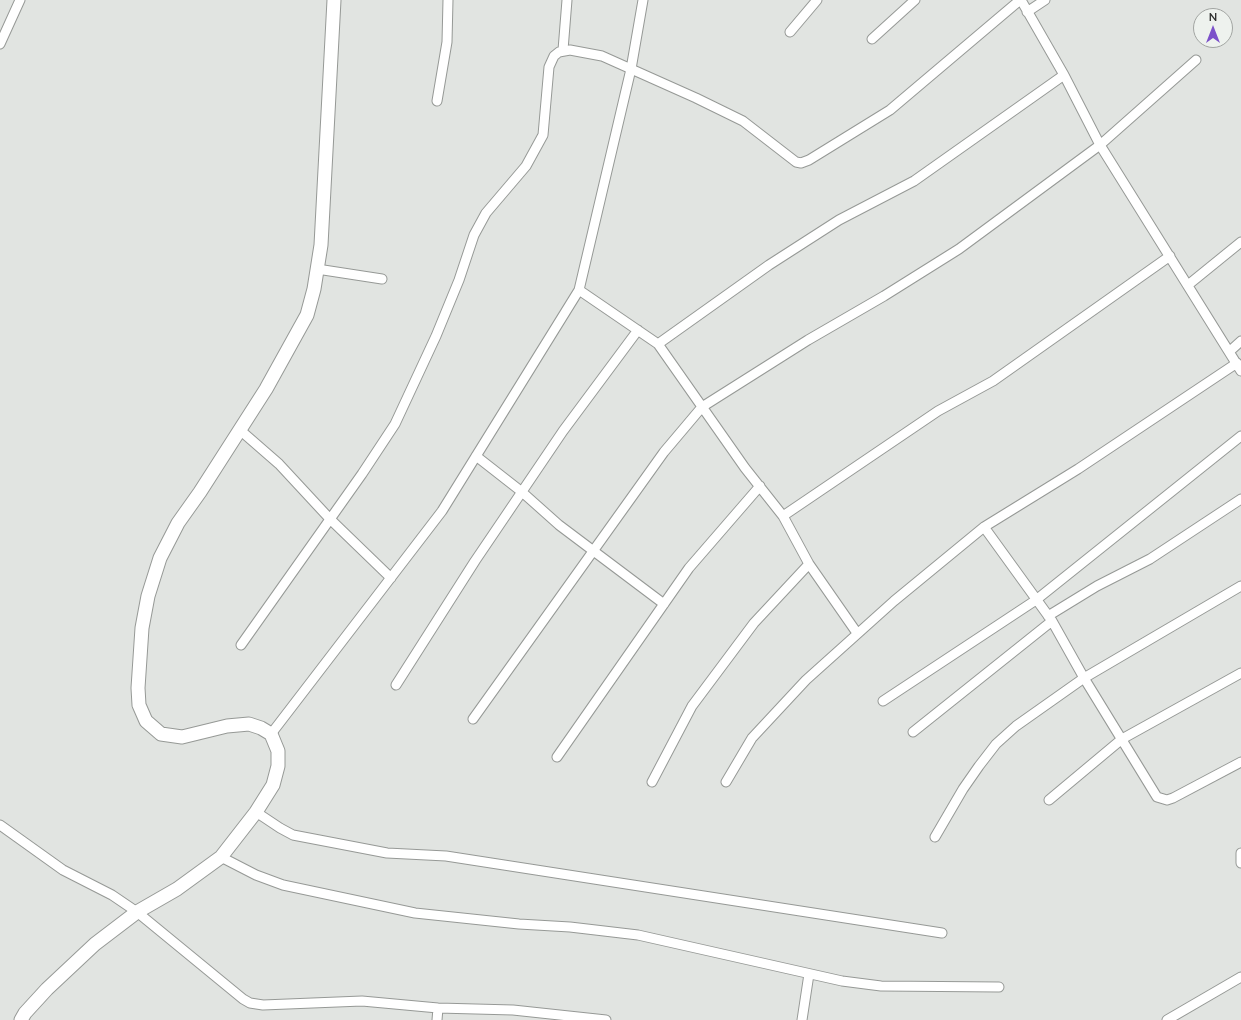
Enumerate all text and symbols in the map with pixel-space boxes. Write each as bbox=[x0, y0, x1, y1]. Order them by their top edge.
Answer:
north arrow bbox=[1193, 8, 1233, 48]
text: N bbox=[1209, 10, 1217, 23]

